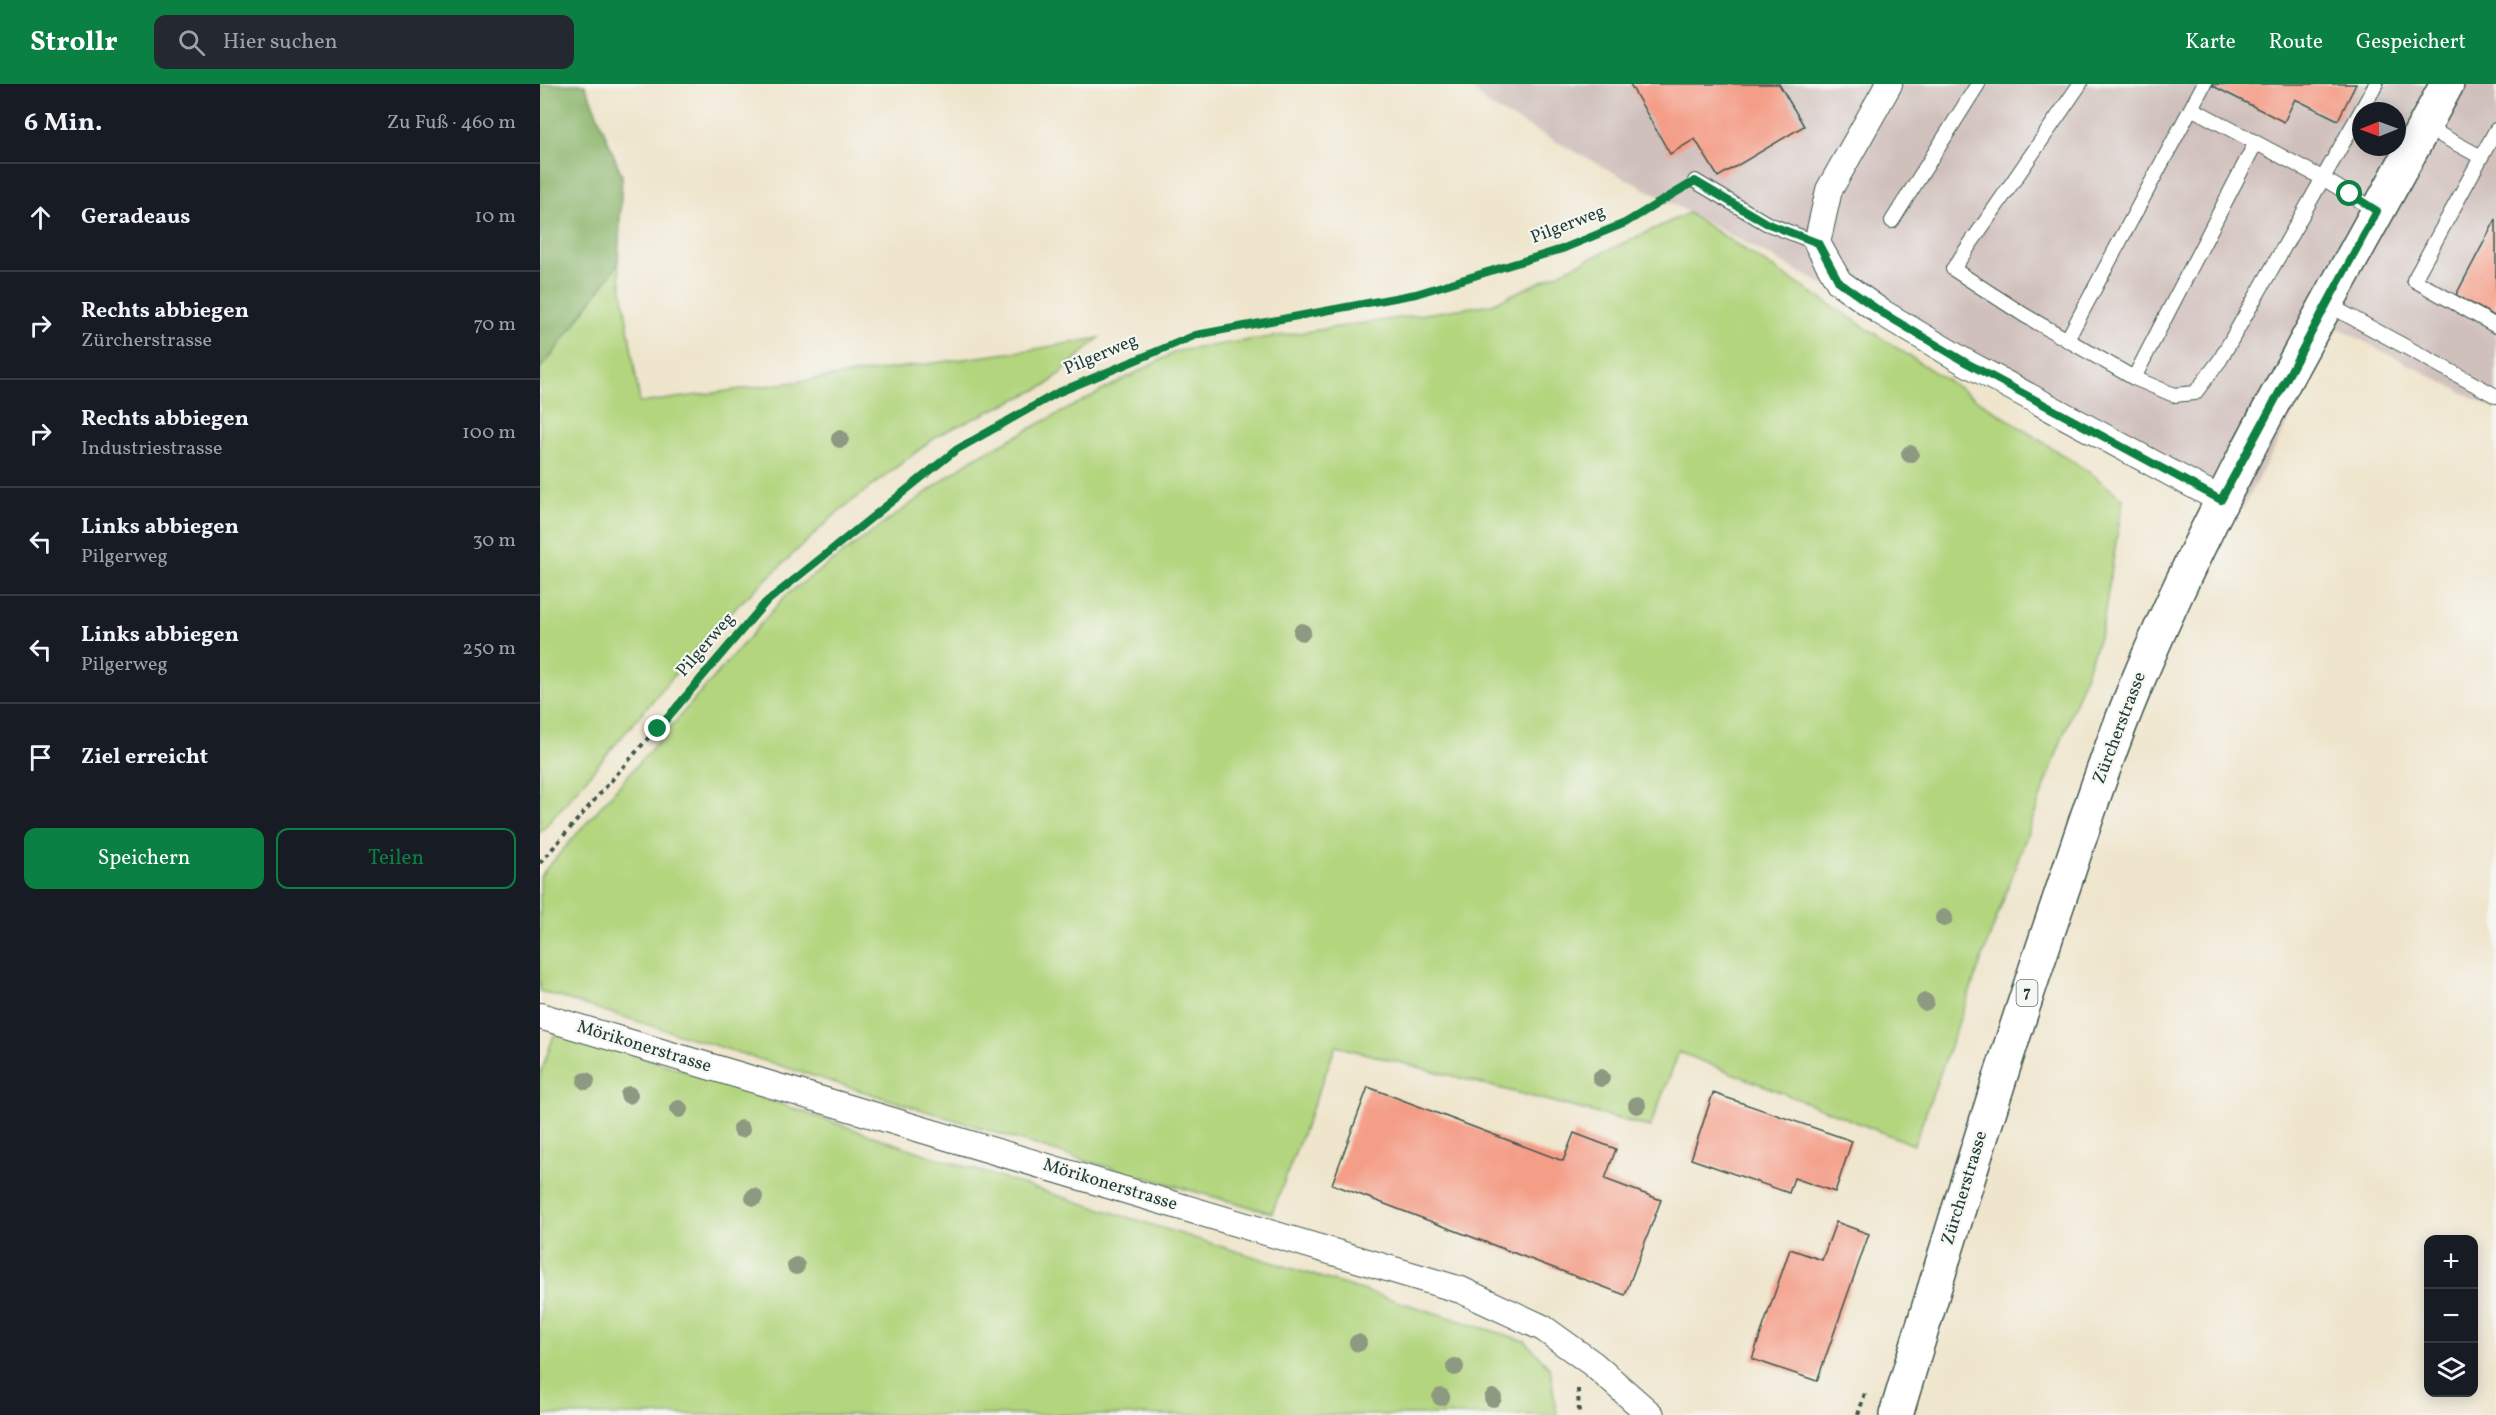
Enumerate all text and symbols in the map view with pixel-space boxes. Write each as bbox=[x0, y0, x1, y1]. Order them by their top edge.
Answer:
search box bbox=[154, 15, 574, 69]
text: Strollr bbox=[30, 23, 118, 62]
icon: search bbox=[175, 26, 208, 59]
text: Hier suchen bbox=[223, 27, 338, 58]
text: Karte bbox=[2185, 28, 2236, 57]
text: Route bbox=[2269, 28, 2323, 57]
text: Gespeichert bbox=[2356, 28, 2466, 57]
north arrow bbox=[2352, 102, 2406, 156]
text: 6 Min. bbox=[24, 105, 102, 141]
text: Zu Fuß · 460 m bbox=[387, 109, 516, 137]
route start bbox=[2336, 180, 2362, 206]
street label: Pilgerweg bbox=[1527, 199, 1609, 251]
icon: ahead bbox=[24, 201, 57, 234]
text: Geradeaus bbox=[81, 202, 191, 233]
text: 10 m bbox=[475, 203, 516, 231]
text: Rechts abbiegen bbox=[81, 296, 249, 327]
icon: right bbox=[24, 309, 57, 342]
text: 70 m bbox=[473, 311, 516, 339]
text: Zürcherstrasse bbox=[81, 327, 212, 355]
street label: Pilgerweg bbox=[1060, 328, 1142, 382]
text: Rechts abbiegen bbox=[81, 404, 249, 435]
icon: right bbox=[24, 417, 57, 450]
text: 100 m bbox=[462, 419, 516, 447]
text: Industriestrasse bbox=[81, 435, 223, 463]
text: Links abbiegen bbox=[81, 512, 239, 543]
icon: left bbox=[24, 525, 57, 558]
text: 30 m bbox=[472, 527, 516, 555]
text: Pilgerweg bbox=[81, 543, 168, 571]
street label: Pilgerweg bbox=[671, 607, 741, 683]
text: Links abbiegen bbox=[81, 620, 239, 651]
icon: left bbox=[24, 633, 57, 666]
text: 250 m bbox=[462, 635, 516, 663]
text: Pilgerweg bbox=[81, 651, 168, 679]
street label: Zürcherstrasse bbox=[2087, 668, 2153, 788]
route end bbox=[644, 715, 670, 741]
icon: arrive bbox=[24, 741, 57, 774]
text: Ziel erreicht bbox=[81, 742, 208, 773]
button: Speichern bbox=[24, 828, 264, 889]
button: Teilen bbox=[276, 828, 516, 889]
road number: 7 bbox=[2016, 980, 2038, 1006]
street label: Mörikonerstrasse bbox=[574, 1015, 714, 1079]
street label: Zürcherstrasse bbox=[1936, 1128, 1994, 1248]
street label: Mörikonerstrasse bbox=[1040, 1153, 1180, 1217]
map controls bbox=[2424, 1235, 2478, 1397]
button: + bbox=[2424, 1235, 2478, 1289]
button: − bbox=[2424, 1289, 2478, 1343]
button: layers bbox=[2424, 1343, 2478, 1397]

